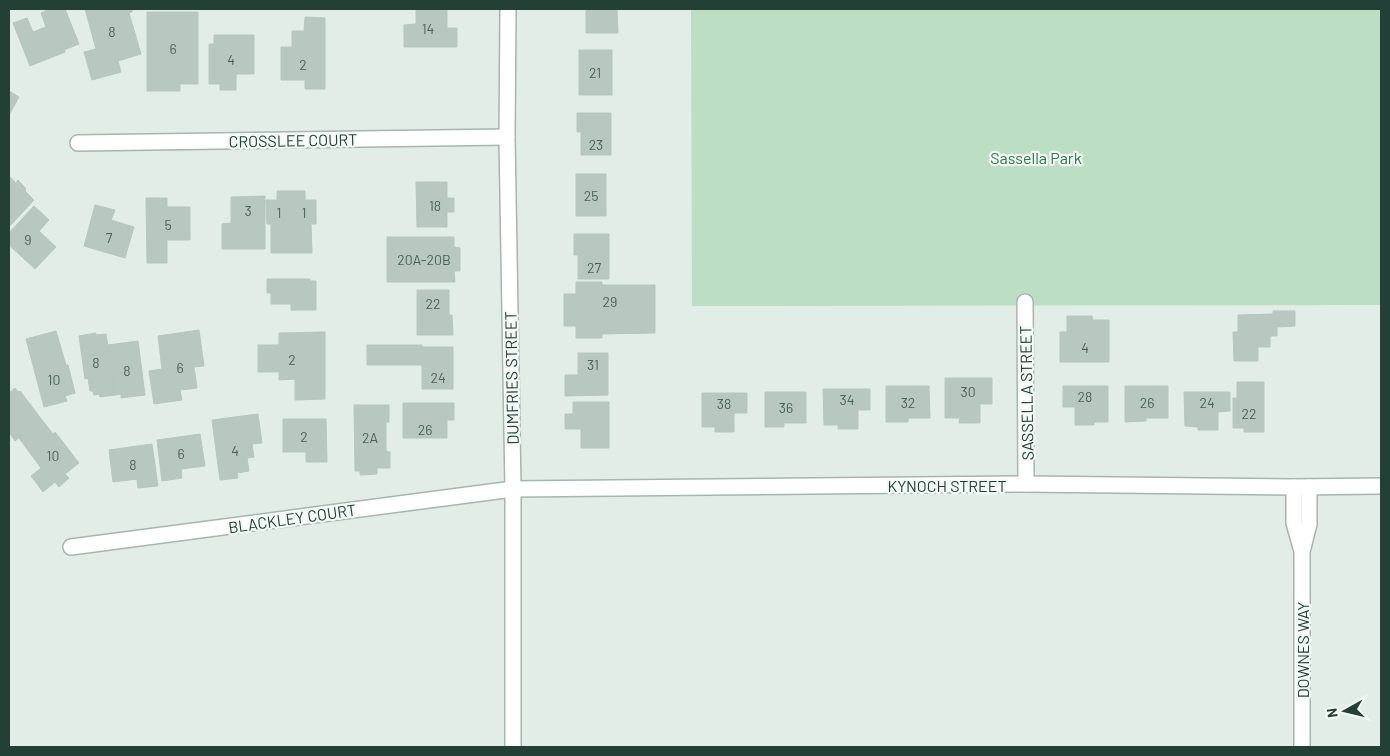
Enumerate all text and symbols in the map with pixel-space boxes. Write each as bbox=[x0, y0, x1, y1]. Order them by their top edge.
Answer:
house number: 14 bbox=[422, 20, 434, 37]
house number: 8 bbox=[108, 23, 116, 40]
house number: 6 bbox=[169, 40, 177, 57]
house number: 4 bbox=[227, 51, 235, 68]
house number: 2 bbox=[299, 56, 307, 73]
house number: 21 bbox=[589, 64, 601, 81]
street label: CROSSLEE COURT bbox=[228, 129, 358, 151]
house number: 23 bbox=[589, 136, 603, 153]
park label: Sassella Park bbox=[990, 148, 1082, 167]
house number: 25 bbox=[584, 187, 598, 204]
house number: 18 bbox=[429, 197, 441, 214]
house number: 3 bbox=[244, 202, 252, 219]
house number: 1 bbox=[277, 204, 281, 221]
house number: 1 bbox=[302, 204, 306, 221]
house number: 5 bbox=[164, 216, 172, 233]
house number: 7 bbox=[106, 229, 113, 246]
house number: 9 bbox=[24, 231, 32, 248]
house number: 20A-20B bbox=[397, 251, 451, 268]
house number: 27 bbox=[587, 259, 601, 276]
house number: 29 bbox=[603, 293, 617, 310]
house number: 22 bbox=[425, 295, 441, 312]
street label: DUMFRIES STREET bbox=[500, 311, 522, 445]
street label: SASSELLA STREET bbox=[1015, 325, 1037, 461]
house number: 4 bbox=[1081, 339, 1089, 356]
house number: 2 bbox=[288, 351, 296, 368]
house number: 8 bbox=[92, 354, 100, 371]
house number: 31 bbox=[587, 356, 599, 373]
house number: 6 bbox=[176, 359, 184, 376]
house number: 8 bbox=[123, 362, 131, 379]
house number: 24 bbox=[430, 369, 446, 386]
house number: 10 bbox=[48, 371, 60, 388]
house number: 30 bbox=[960, 383, 976, 400]
house number: 28 bbox=[1078, 388, 1092, 405]
house number: 34 bbox=[840, 391, 854, 408]
house number: 32 bbox=[901, 394, 915, 411]
house number: 26 bbox=[1140, 394, 1154, 411]
house number: 24 bbox=[1199, 394, 1215, 411]
house number: 38 bbox=[717, 395, 731, 412]
house number: 36 bbox=[779, 399, 793, 416]
house number: 22 bbox=[1241, 405, 1257, 422]
house number: 26 bbox=[418, 421, 432, 438]
house number: 2 bbox=[300, 428, 308, 445]
house number: 2A bbox=[362, 429, 378, 446]
house number: 4 bbox=[231, 442, 239, 459]
house number: 6 bbox=[177, 445, 185, 462]
house number: 10 bbox=[47, 447, 59, 464]
house number: 8 bbox=[129, 456, 137, 473]
street label: KYNOCH STREET bbox=[887, 476, 1007, 495]
street label: BLACKLEY COURT bbox=[227, 500, 357, 536]
street label: DOWNES WAY bbox=[1293, 602, 1312, 698]
north arrow bbox=[1320, 686, 1370, 736]
text: N bbox=[1323, 707, 1341, 719]

